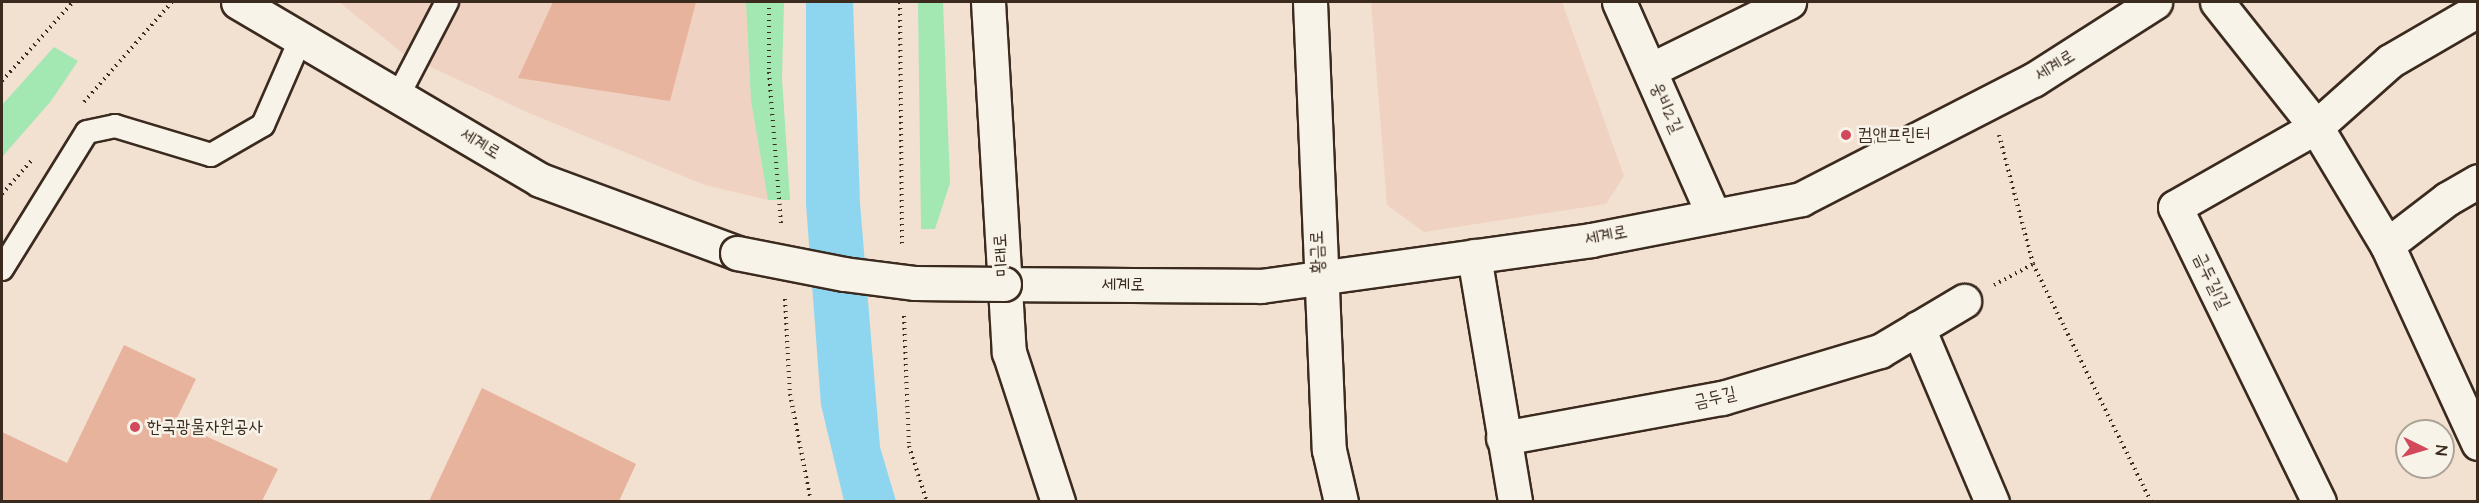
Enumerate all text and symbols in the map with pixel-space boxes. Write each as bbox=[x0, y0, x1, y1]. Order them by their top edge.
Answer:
street label: 세계로 bbox=[2031, 45, 2079, 87]
street label: 웅비2길 bbox=[1645, 79, 1687, 137]
street label: 세계로 bbox=[456, 124, 504, 164]
place label: 컴앤프린터 bbox=[1858, 124, 1930, 146]
marker: 컴앤프린터 bbox=[1839, 128, 1853, 142]
street label: 세계로 bbox=[1583, 221, 1629, 251]
street label: 황금로 bbox=[1306, 230, 1330, 274]
street label: 미래로 bbox=[990, 233, 1014, 277]
street label: 금두길1길 bbox=[2188, 249, 2234, 313]
street label: 세계로 bbox=[1101, 274, 1145, 296]
street label: 금두길 bbox=[1691, 383, 1739, 413]
place label: 한국광물자원공사 bbox=[147, 416, 263, 438]
north arrow bbox=[2395, 419, 2455, 479]
marker: 한국광물자원공사 bbox=[128, 420, 142, 434]
text: N bbox=[2430, 444, 2452, 456]

